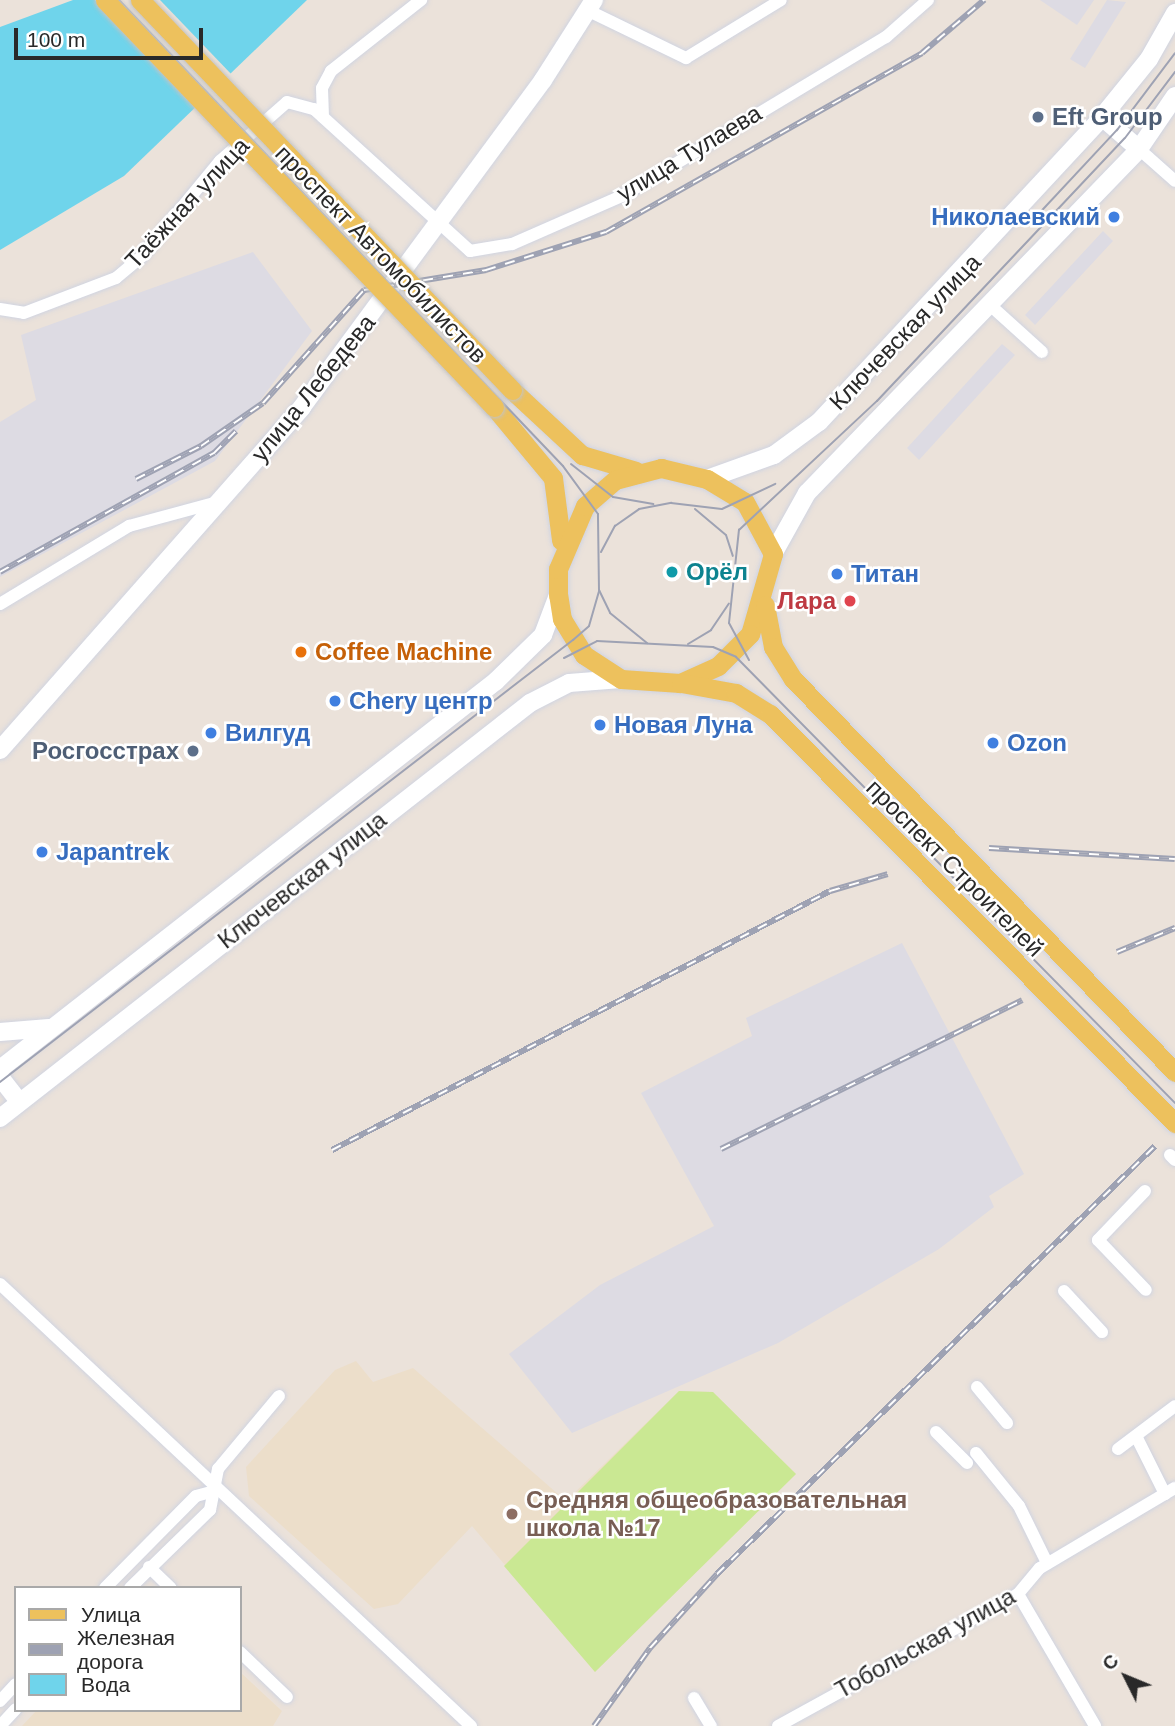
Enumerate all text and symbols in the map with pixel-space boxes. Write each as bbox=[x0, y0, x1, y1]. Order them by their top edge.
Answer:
scale bar bbox=[18, 14, 206, 58]
text: 100 m bbox=[27, 28, 85, 51]
street label: улица Тулаева bbox=[611, 98, 767, 208]
place label: Eft Group bbox=[1052, 103, 1163, 131]
marker: Eft Group bbox=[1030, 109, 1046, 125]
street label: Таёжная улица bbox=[119, 132, 255, 274]
street label: проспект Автомобилистов bbox=[269, 139, 493, 369]
place label: Николаевский bbox=[931, 203, 1100, 231]
marker: Николаевский bbox=[1106, 209, 1122, 225]
street label: Ключевская улица bbox=[823, 248, 987, 416]
street label: улица Лебедева bbox=[245, 309, 381, 467]
place label: Орёл bbox=[686, 558, 748, 586]
place label: Титан bbox=[851, 560, 919, 588]
marker: Орёл bbox=[664, 564, 680, 580]
marker: Титан bbox=[829, 566, 845, 582]
place label: Лара bbox=[777, 587, 836, 615]
marker: Лара bbox=[842, 593, 858, 609]
place label: Coffee Machine bbox=[315, 638, 492, 666]
marker: Coffee Machine bbox=[293, 644, 309, 660]
place label: Chery центр bbox=[349, 687, 493, 715]
marker: Chery центр bbox=[327, 693, 343, 709]
place label: Новая Луна bbox=[614, 711, 752, 739]
marker: Новая Луна bbox=[592, 717, 608, 733]
place label: Вилгуд bbox=[225, 719, 310, 747]
marker: Вилгуд bbox=[203, 725, 219, 741]
place label: Ozon bbox=[1007, 729, 1067, 757]
marker: Ozon bbox=[985, 735, 1001, 751]
place label: Росгосстрах bbox=[32, 737, 179, 765]
marker: Росгосстрах bbox=[185, 743, 201, 759]
street label: проспект Строителей bbox=[860, 773, 1050, 963]
street label: Ключевская улица bbox=[212, 805, 392, 955]
place label: Japantrek bbox=[56, 838, 169, 866]
marker: Japantrek bbox=[34, 844, 50, 860]
place label: Средняя общеобразовательная школа №17 bbox=[526, 1486, 907, 1542]
marker: Средняя общеобразовательная школа №17 bbox=[504, 1506, 520, 1522]
street label: Тобольская улица bbox=[830, 1582, 1020, 1704]
legend bbox=[14, 1586, 242, 1712]
text: Улица bbox=[81, 1603, 141, 1626]
text: Железная дорога bbox=[77, 1626, 175, 1673]
north arrow bbox=[1091, 1642, 1161, 1712]
text: С bbox=[1098, 1650, 1123, 1675]
text: Вода bbox=[81, 1673, 130, 1696]

